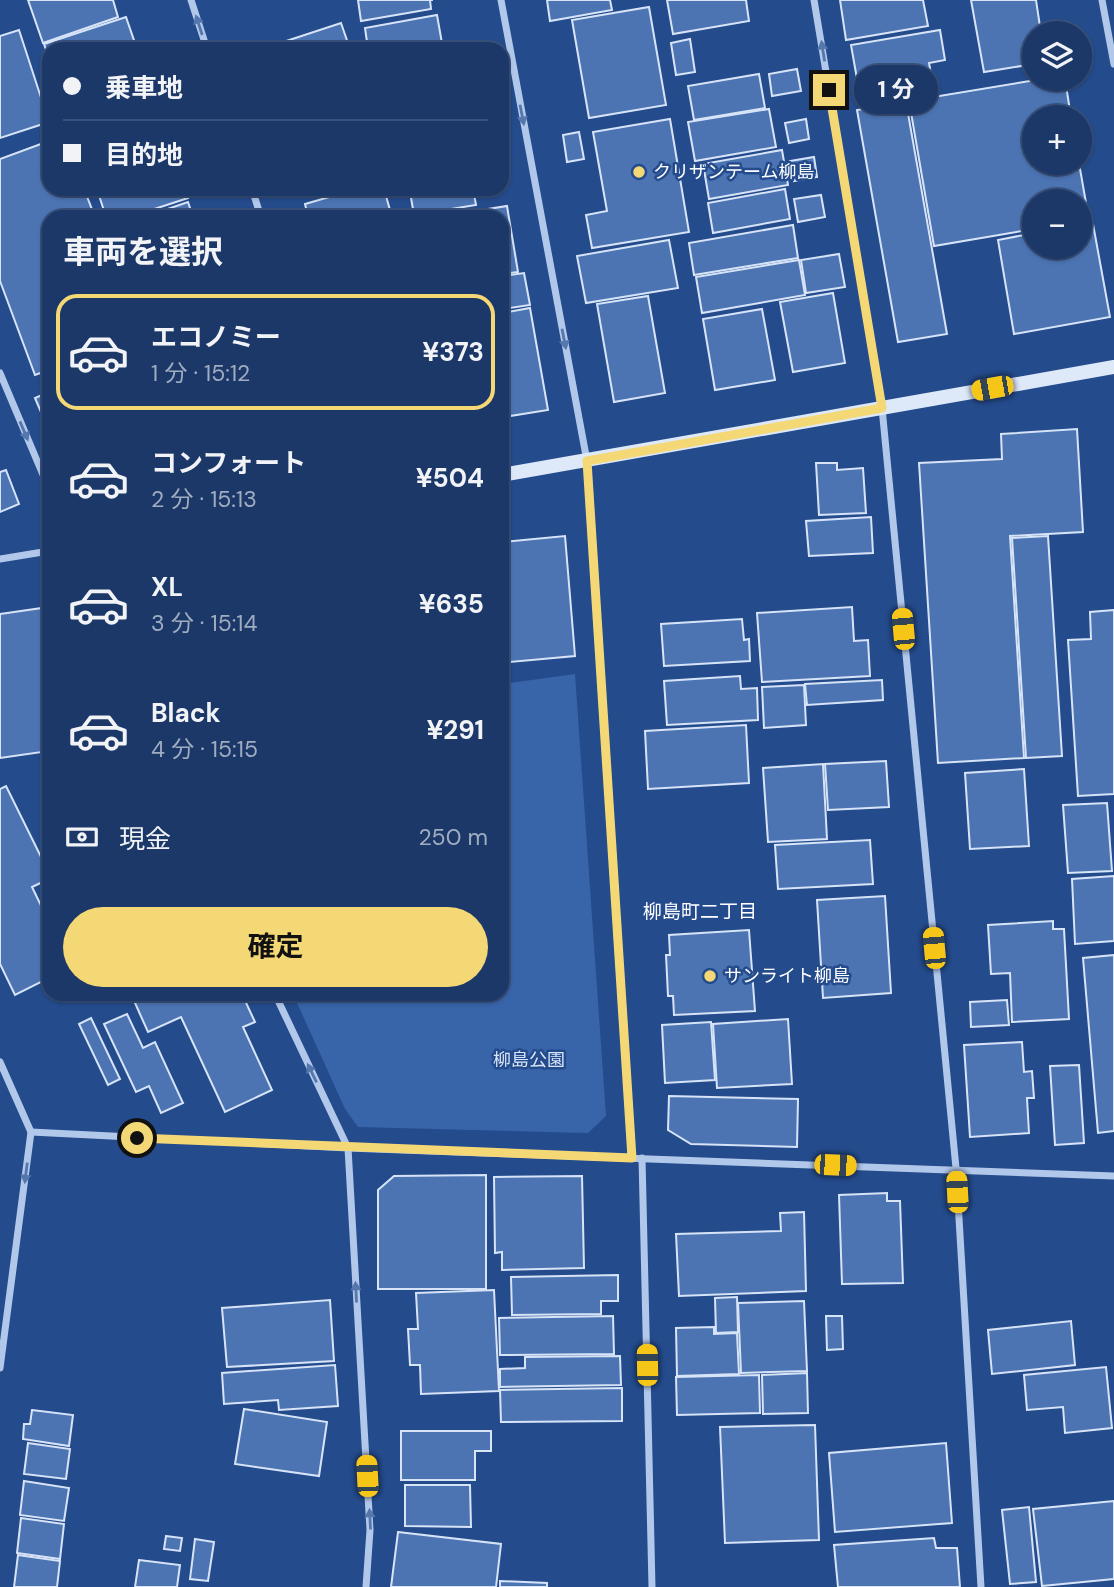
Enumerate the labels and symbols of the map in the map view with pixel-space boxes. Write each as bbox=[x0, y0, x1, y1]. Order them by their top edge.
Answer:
one-way arrow bbox=[193, 14, 204, 35]
one-way arrow bbox=[817, 40, 828, 62]
callout: 1 分 bbox=[854, 66, 938, 114]
route end bbox=[813, 74, 845, 106]
one-way arrow bbox=[517, 104, 528, 126]
place label: クリザンテーム柳島 bbox=[653, 160, 814, 184]
marker: クリザンテーム柳島 bbox=[631, 164, 647, 180]
one-way arrow bbox=[559, 328, 570, 350]
car bbox=[970, 374, 1015, 402]
one-way arrow bbox=[19, 421, 30, 442]
car bbox=[891, 607, 916, 651]
district label: 柳島町二丁目 bbox=[643, 899, 757, 924]
car bbox=[922, 926, 947, 970]
place label: サンライト柳島 bbox=[724, 964, 850, 988]
marker: サンライト柳島 bbox=[702, 968, 718, 984]
park label: 柳島公園 bbox=[493, 1048, 565, 1072]
one-way arrow bbox=[306, 1063, 318, 1083]
route start bbox=[121, 1122, 153, 1154]
car bbox=[814, 1154, 857, 1176]
one-way arrow bbox=[20, 1162, 31, 1184]
car bbox=[946, 1170, 969, 1214]
one-way arrow bbox=[351, 1281, 362, 1303]
car bbox=[637, 1344, 658, 1386]
car bbox=[356, 1454, 379, 1498]
one-way arrow bbox=[364, 1508, 375, 1530]

